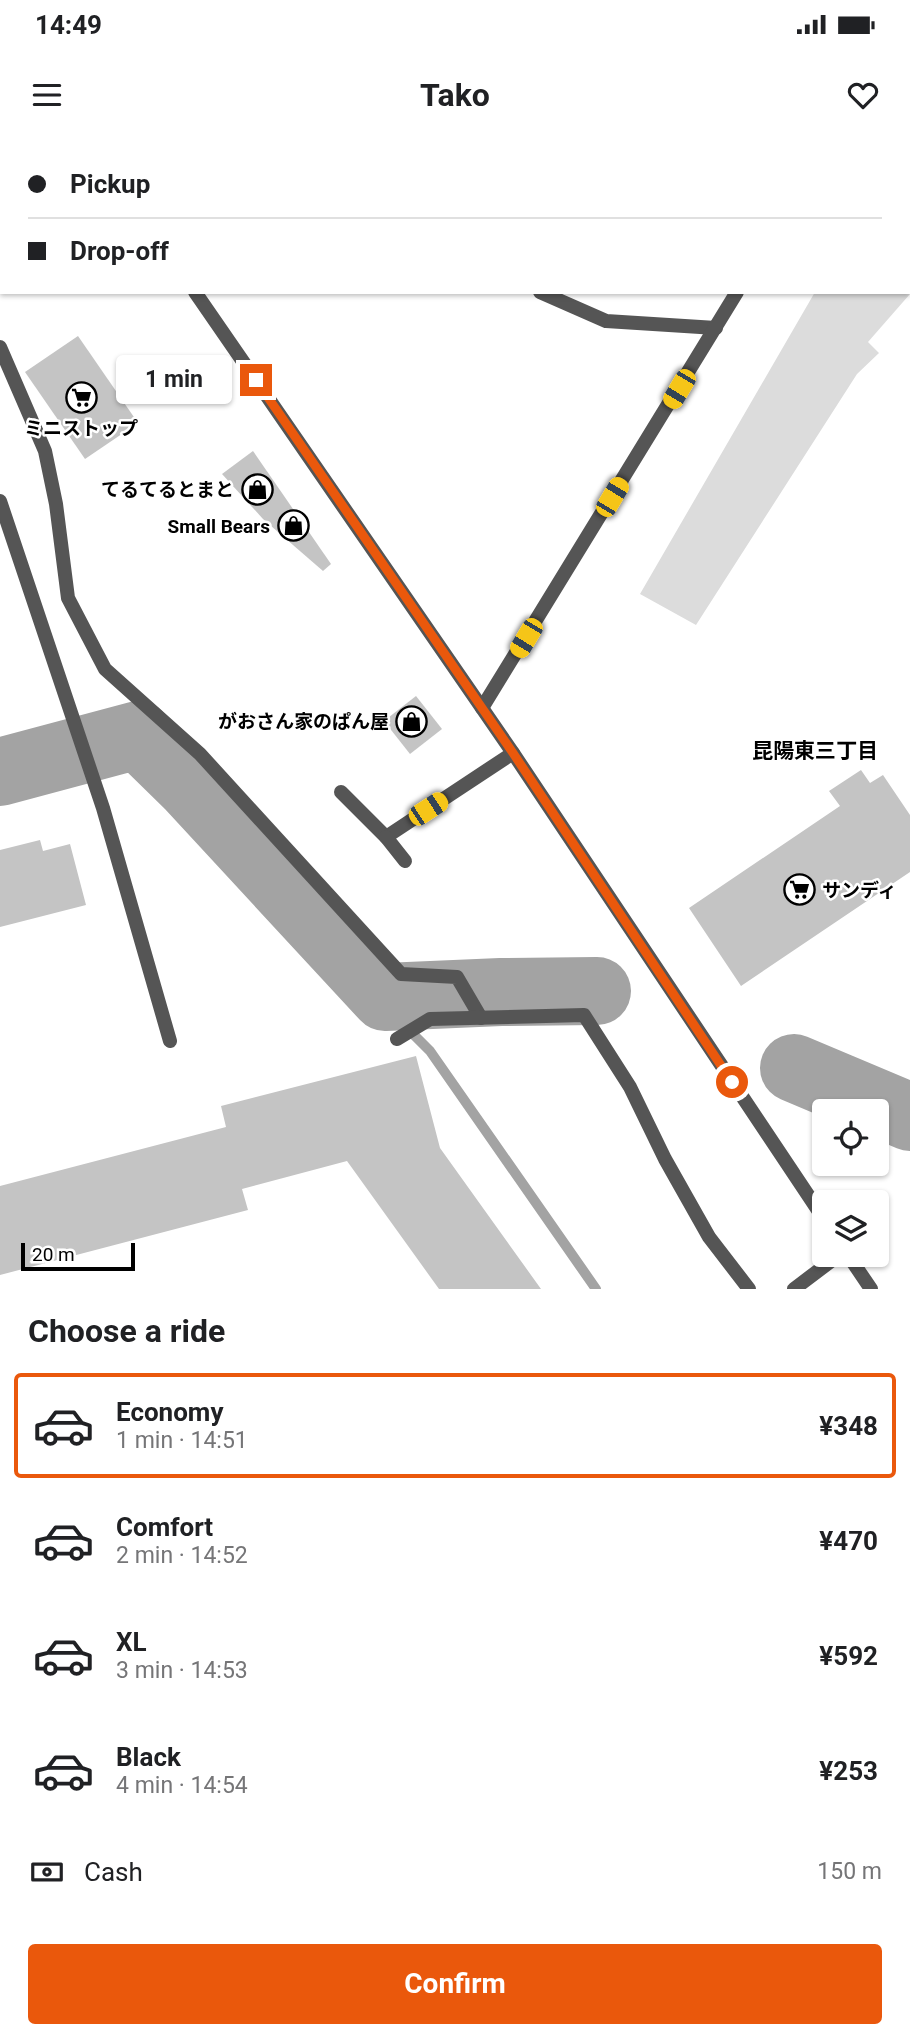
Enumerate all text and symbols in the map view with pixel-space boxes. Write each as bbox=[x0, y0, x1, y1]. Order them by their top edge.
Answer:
text: 14:49 bbox=[35, 10, 102, 40]
icon: menu bbox=[28, 76, 66, 114]
text: Tako bbox=[420, 76, 490, 114]
icon: heart bbox=[844, 76, 882, 114]
text: Pickup bbox=[70, 169, 150, 199]
text: Drop-off bbox=[70, 236, 169, 266]
callout: 1 min bbox=[116, 356, 232, 404]
route end bbox=[240, 364, 272, 396]
text: 1 min bbox=[145, 366, 203, 393]
car bbox=[660, 366, 699, 412]
supermarket icon: ミニストップ bbox=[64, 380, 98, 414]
place label: ミニストップ bbox=[24, 417, 138, 440]
shop icon: てるてるとまと bbox=[240, 472, 274, 506]
car bbox=[593, 474, 632, 520]
place label: てるてるとまと bbox=[101, 478, 234, 501]
shop icon: Small Bears bbox=[276, 509, 310, 543]
place label: Small Bears bbox=[168, 515, 270, 538]
car bbox=[507, 615, 546, 661]
shop icon: がおさん家のぱん屋 bbox=[395, 704, 429, 738]
place label: がおさん家のぱん屋 bbox=[218, 710, 389, 733]
district label: 昆陽東三丁目 bbox=[752, 739, 878, 763]
car bbox=[405, 789, 452, 829]
supermarket icon: サンディ bbox=[782, 873, 816, 907]
place label: サンディ bbox=[822, 879, 897, 902]
route start bbox=[716, 1066, 748, 1098]
map controls bbox=[812, 1099, 889, 1267]
button: locate bbox=[812, 1099, 889, 1176]
button: layers bbox=[812, 1190, 889, 1267]
scale bar bbox=[21, 1240, 135, 1272]
text: 20 m bbox=[32, 1243, 75, 1266]
text: Choose a ride bbox=[28, 1312, 225, 1350]
icon: car bbox=[32, 1394, 95, 1457]
text: Economy bbox=[116, 1397, 223, 1427]
text: ¥348 bbox=[819, 1411, 878, 1441]
text: 1 min · 14:51 bbox=[116, 1427, 248, 1454]
icon: car bbox=[32, 1509, 95, 1572]
text: Comfort bbox=[116, 1512, 213, 1542]
text: ¥470 bbox=[819, 1526, 878, 1556]
text: 2 min · 14:52 bbox=[116, 1542, 248, 1569]
icon: car bbox=[32, 1624, 95, 1687]
text: XL bbox=[116, 1627, 147, 1657]
text: ¥592 bbox=[819, 1641, 878, 1671]
text: 3 min · 14:53 bbox=[116, 1657, 248, 1684]
icon: car bbox=[32, 1739, 95, 1802]
text: Black bbox=[116, 1742, 181, 1772]
text: ¥253 bbox=[819, 1756, 878, 1786]
text: 4 min · 14:54 bbox=[116, 1772, 248, 1799]
icon: cash bbox=[28, 1853, 66, 1891]
text: Cash bbox=[84, 1857, 143, 1887]
text: 150 m bbox=[817, 1858, 882, 1885]
button: Confirm bbox=[28, 1944, 882, 2024]

